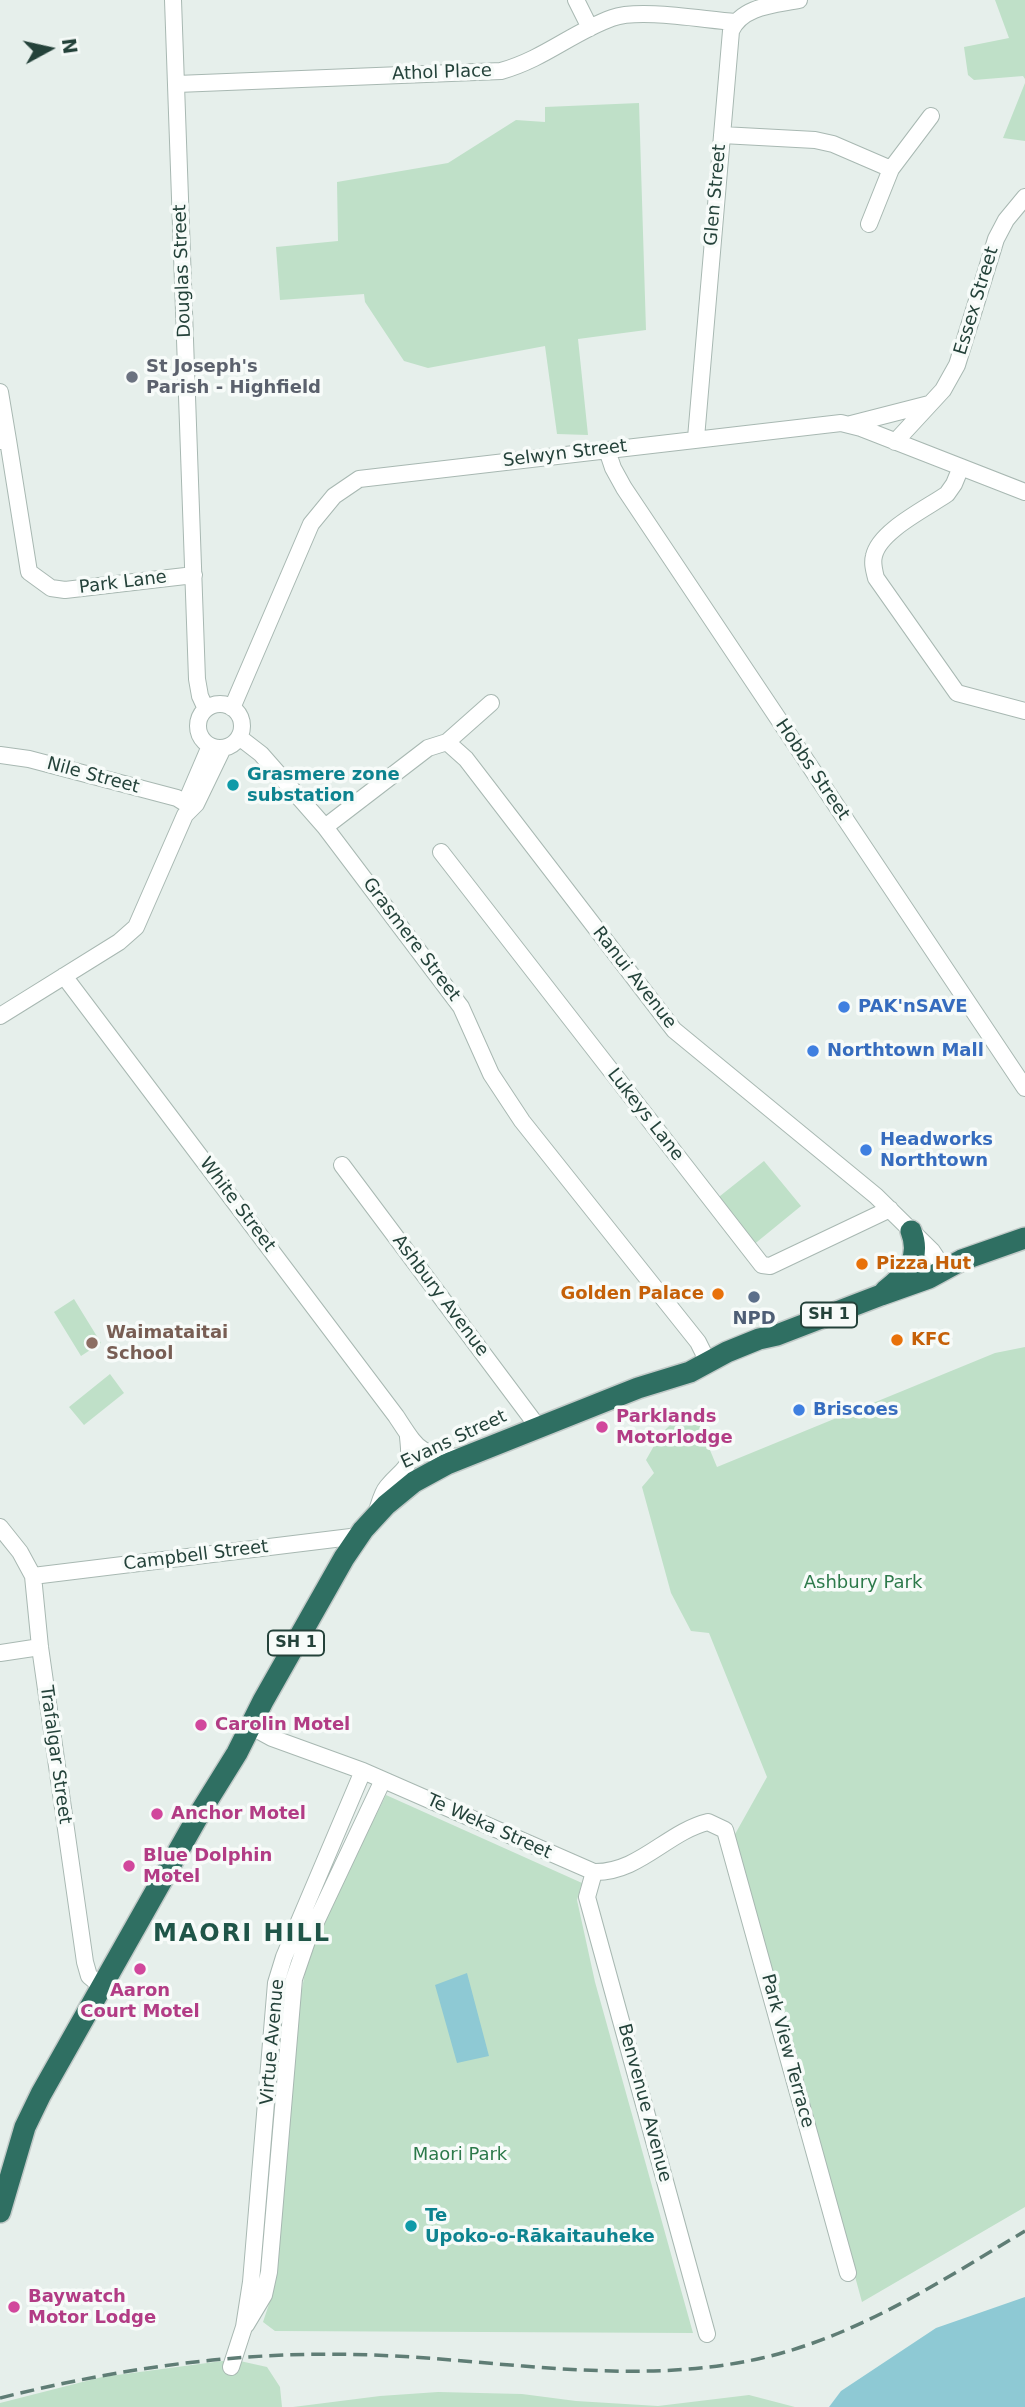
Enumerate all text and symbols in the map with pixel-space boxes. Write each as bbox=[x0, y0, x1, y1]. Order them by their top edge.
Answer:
north arrow bbox=[14, 14, 84, 84]
text: N bbox=[58, 37, 82, 55]
street label: Athol Place bbox=[392, 60, 492, 86]
street label: Glen Street bbox=[701, 143, 731, 247]
street label: Douglas Street bbox=[170, 204, 196, 338]
street label: Essex Street bbox=[950, 244, 1004, 358]
place label: St Joseph's Parish - Highfield bbox=[146, 356, 321, 398]
marker: St Joseph's Parish - Highfield bbox=[124, 369, 140, 385]
street label: Selwyn Street bbox=[502, 436, 628, 472]
street label: Park Lane bbox=[78, 567, 168, 599]
street label: Hobbs Street bbox=[770, 715, 854, 825]
street label: Nile Street bbox=[44, 753, 142, 799]
place label: Grasmere zone substation bbox=[247, 764, 400, 806]
marker: Grasmere zone substation bbox=[225, 777, 241, 793]
street label: Grasmere Street bbox=[358, 874, 464, 1006]
street label: Ranui Avenue bbox=[587, 923, 681, 1033]
place label: PAK'nSAVE bbox=[858, 996, 968, 1018]
marker: PAK'nSAVE bbox=[836, 999, 852, 1015]
place label: Northtown Mall bbox=[827, 1040, 984, 1062]
marker: Northtown Mall bbox=[805, 1043, 821, 1059]
street label: Lukeys Lane bbox=[602, 1065, 688, 1165]
place label: Headworks Northtown bbox=[880, 1129, 993, 1172]
marker: Headworks Northtown bbox=[858, 1142, 874, 1158]
street label: White Street bbox=[194, 1153, 280, 1257]
street label: Ashbury Avenue bbox=[387, 1231, 493, 1361]
place label: Pizza Hut bbox=[876, 1253, 971, 1275]
marker: Pizza Hut bbox=[854, 1256, 870, 1272]
place label: Golden Palace bbox=[560, 1283, 704, 1305]
marker: Golden Palace bbox=[710, 1286, 726, 1302]
marker: NPD bbox=[746, 1289, 762, 1305]
road number: SH 1 bbox=[801, 1302, 857, 1328]
place label: NPD bbox=[732, 1308, 776, 1330]
place label: Waimataitai School bbox=[106, 1322, 228, 1364]
place label: KFC bbox=[911, 1329, 950, 1351]
marker: KFC bbox=[889, 1332, 905, 1348]
marker: Waimataitai School bbox=[84, 1335, 100, 1351]
place label: Briscoes bbox=[813, 1399, 898, 1421]
marker: Briscoes bbox=[791, 1402, 807, 1418]
street label: Evans Street bbox=[398, 1406, 510, 1474]
place label: Parklands Motorlodge bbox=[616, 1406, 733, 1448]
marker: Parklands Motorlodge bbox=[594, 1419, 610, 1435]
street label: Campbell Street bbox=[122, 1536, 270, 1576]
park label: Ashbury Park bbox=[804, 1572, 922, 1594]
road number: SH 1 bbox=[268, 1630, 324, 1656]
street label: Trafalgar Street bbox=[35, 1684, 75, 1826]
place label: Carolin Motel bbox=[215, 1714, 350, 1736]
marker: Carolin Motel bbox=[193, 1717, 209, 1733]
street label: Te Weka Street bbox=[423, 1790, 555, 1864]
place label: Anchor Motel bbox=[171, 1803, 306, 1825]
marker: Anchor Motel bbox=[149, 1806, 165, 1822]
place label: Blue Dolphin Motel bbox=[143, 1845, 272, 1888]
marker: Blue Dolphin Motel bbox=[121, 1858, 137, 1874]
district label: MAORI HILL bbox=[154, 1921, 330, 1949]
marker: Aaron Court Motel bbox=[132, 1961, 148, 1977]
street label: Park View Terrace bbox=[756, 1972, 818, 2130]
street label: Virtue Avenue bbox=[257, 1978, 289, 2106]
place label: Aaron Court Motel bbox=[80, 1980, 200, 2022]
street label: Benvenue Avenue bbox=[612, 2021, 676, 2185]
park label: Maori Park bbox=[413, 2144, 507, 2166]
place label: Te Upoko-o-Rākaitauheke bbox=[425, 2205, 655, 2248]
marker: Te Upoko-o-Rākaitauheke bbox=[403, 2218, 419, 2234]
place label: Baywatch Motor Lodge bbox=[28, 2286, 156, 2328]
marker: Baywatch Motor Lodge bbox=[6, 2299, 22, 2315]

